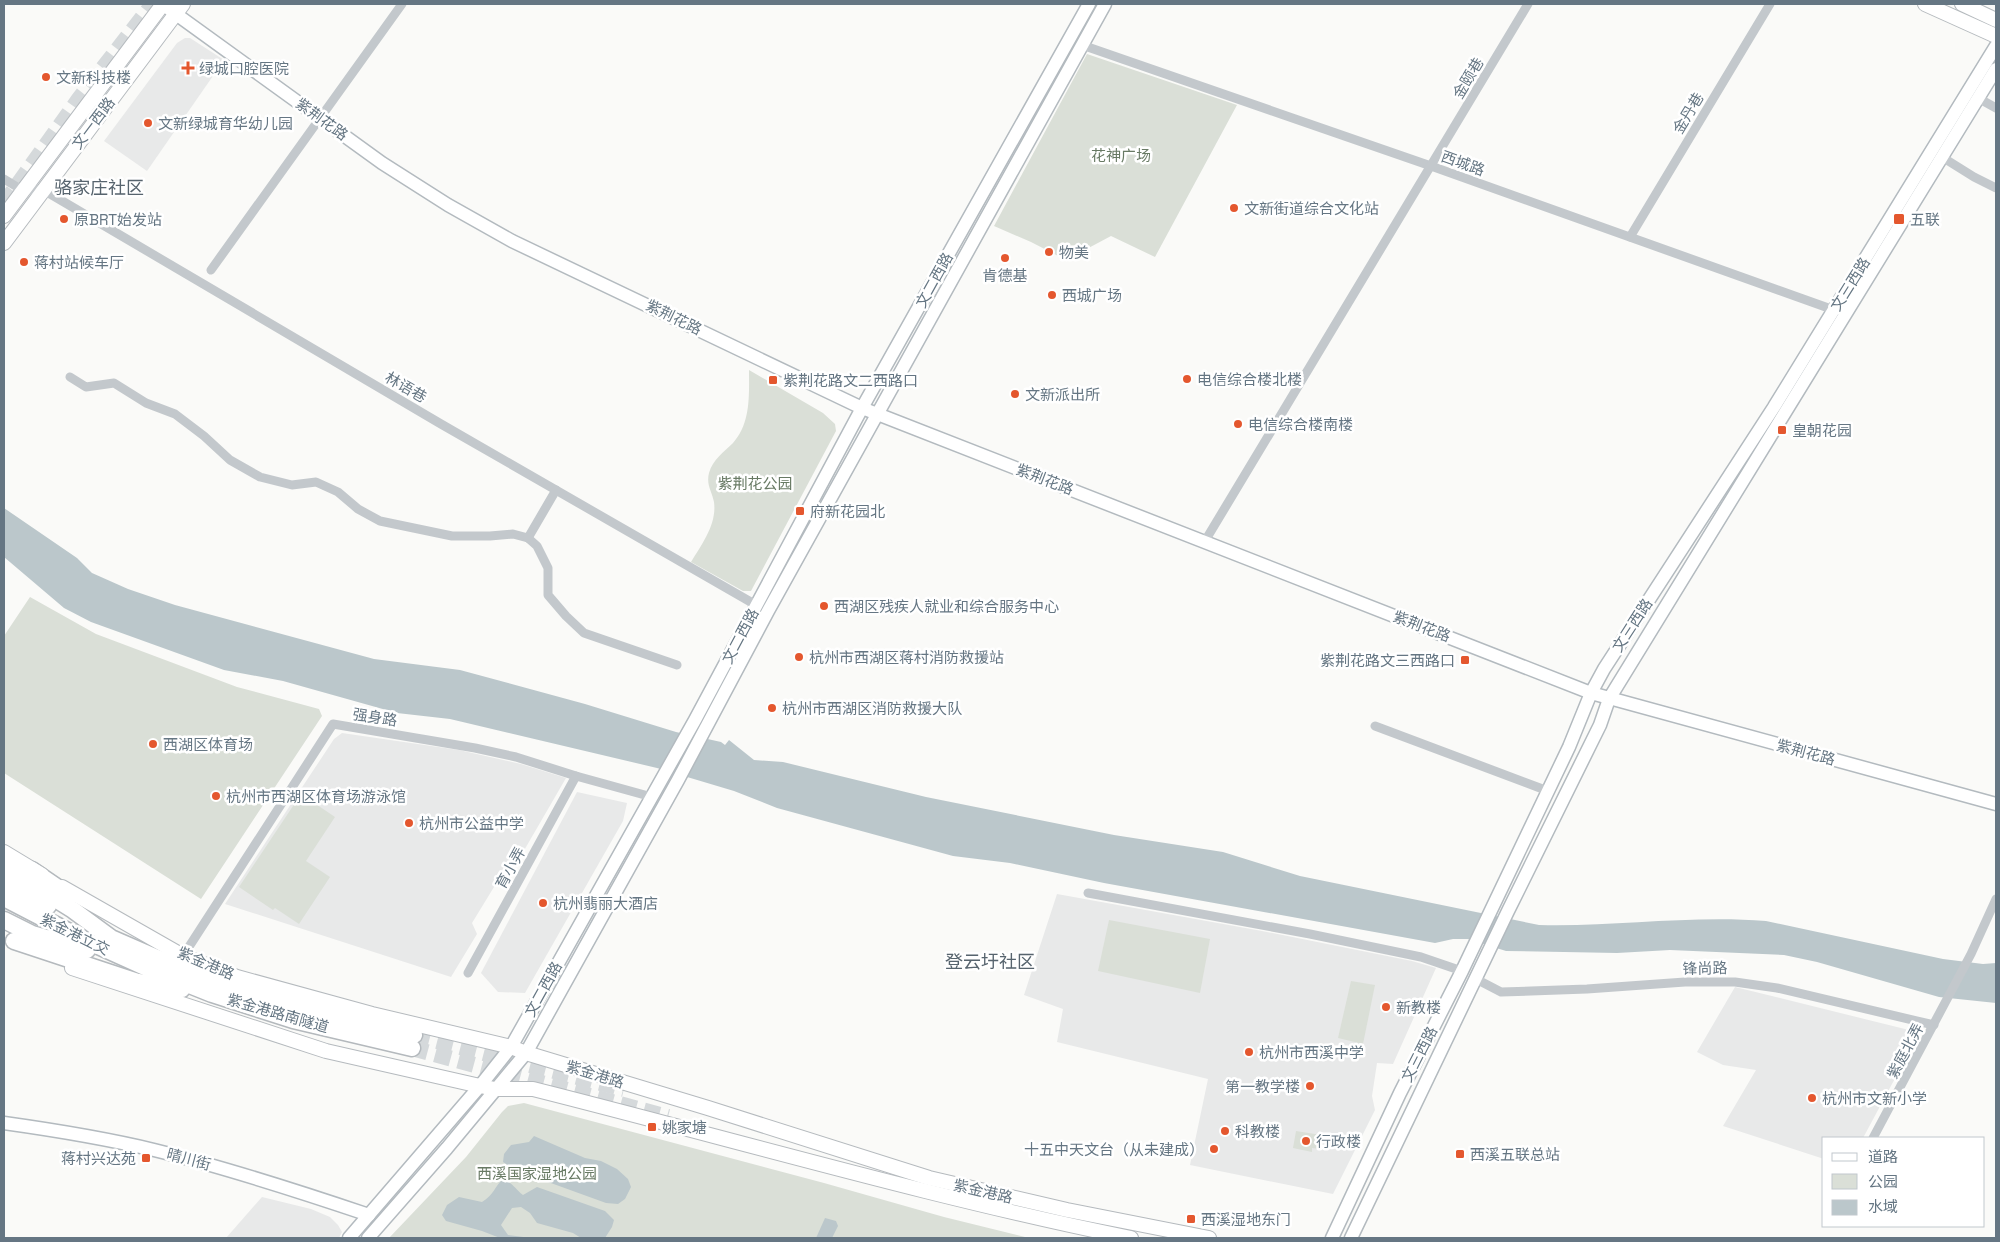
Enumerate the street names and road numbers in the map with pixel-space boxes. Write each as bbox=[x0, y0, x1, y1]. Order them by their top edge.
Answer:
street label: 金颐巷 bbox=[1448, 54, 1488, 102]
street label: 金丹巷 bbox=[1668, 89, 1708, 137]
street label: 文一西路 bbox=[67, 93, 119, 153]
street label: 紫荆花路 bbox=[292, 94, 352, 144]
street label: 西城路 bbox=[1439, 146, 1487, 180]
street label: 文二西路 bbox=[911, 249, 957, 311]
street label: 文三西路 bbox=[1826, 254, 1874, 314]
street label: 紫荆花路 bbox=[643, 295, 705, 339]
street label: 林语巷 bbox=[382, 368, 430, 406]
street label: 紫荆花路 bbox=[1014, 459, 1076, 499]
street label: 文三西路 bbox=[1608, 595, 1656, 655]
street label: 文二西路 bbox=[718, 605, 762, 667]
street label: 紫荆花路 bbox=[1391, 606, 1453, 646]
street label: 强身路 bbox=[351, 704, 399, 730]
street label: 紫荆花路 bbox=[1775, 735, 1837, 769]
street label: 育小弄 bbox=[491, 844, 529, 892]
street label: 紫金港立交 bbox=[37, 909, 113, 959]
street label: 紫金港路 bbox=[175, 943, 237, 983]
street label: 文二西路 bbox=[520, 958, 566, 1020]
street label: 锋尚路 bbox=[1682, 958, 1728, 978]
street label: 紫金港路南隧道 bbox=[225, 989, 331, 1037]
street label: 紫庭北弄 bbox=[1883, 1020, 1927, 1082]
street label: 文三西路 bbox=[1397, 1023, 1441, 1085]
street label: 紫金港路 bbox=[564, 1056, 626, 1092]
street label: 晴川街 bbox=[165, 1144, 213, 1174]
street label: 紫金港路 bbox=[952, 1175, 1014, 1207]

